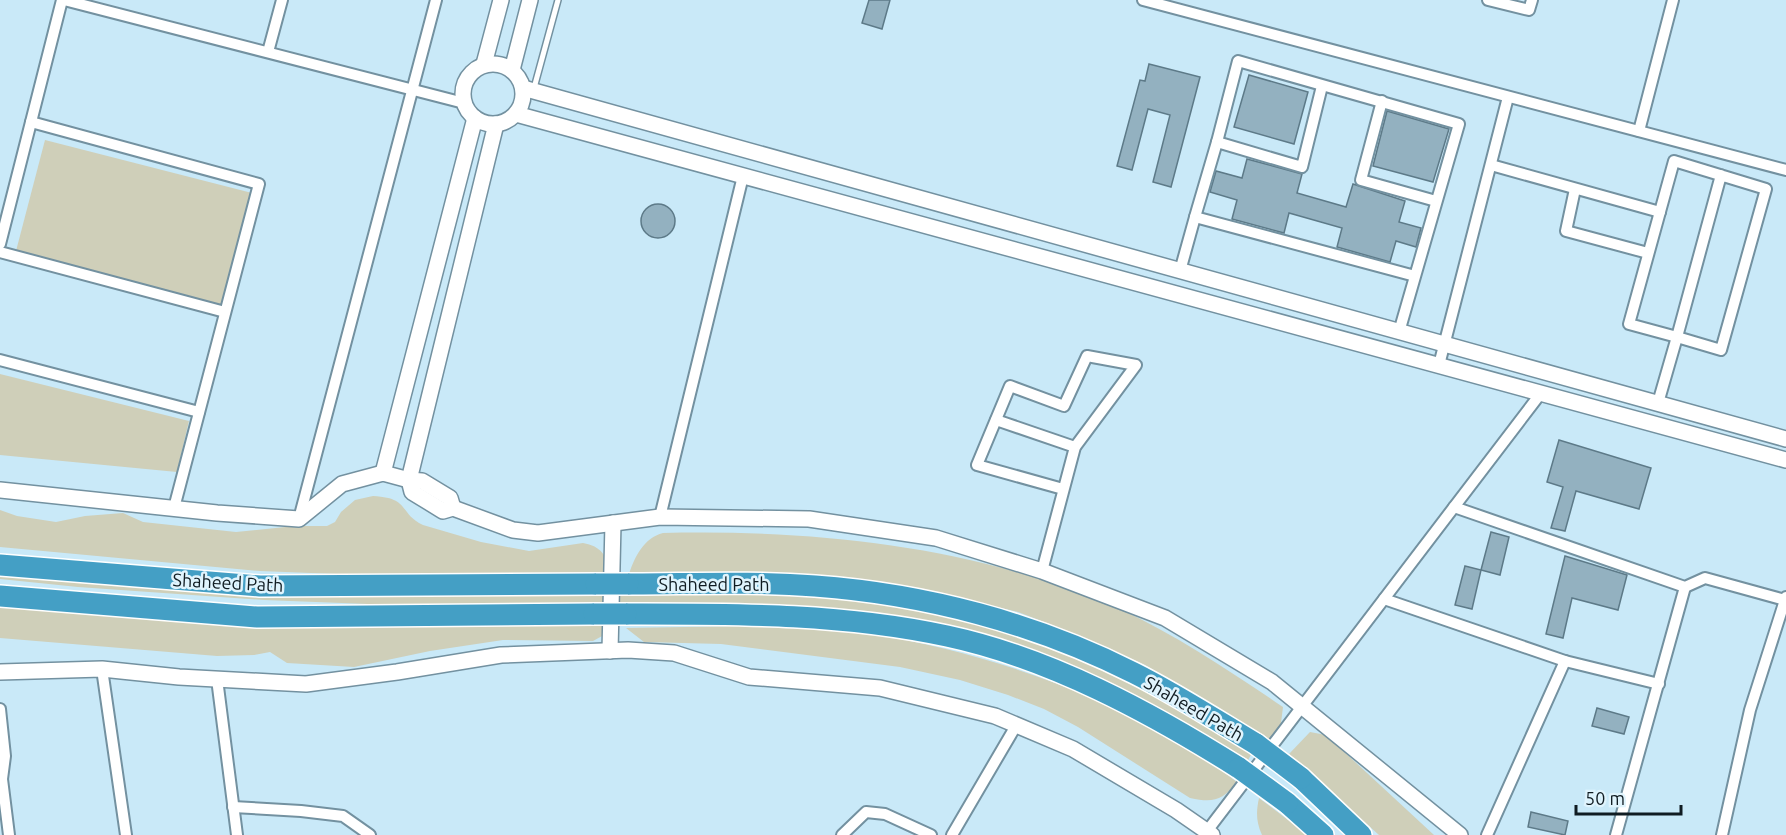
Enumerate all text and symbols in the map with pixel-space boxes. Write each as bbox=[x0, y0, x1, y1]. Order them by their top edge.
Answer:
street label: Shaheed Path bbox=[172, 569, 284, 595]
street label: Shaheed Path bbox=[659, 574, 769, 594]
street label: Shaheed Path bbox=[1141, 672, 1247, 744]
scale bar bbox=[1576, 778, 1681, 816]
text: 50 m bbox=[1585, 788, 1625, 808]

